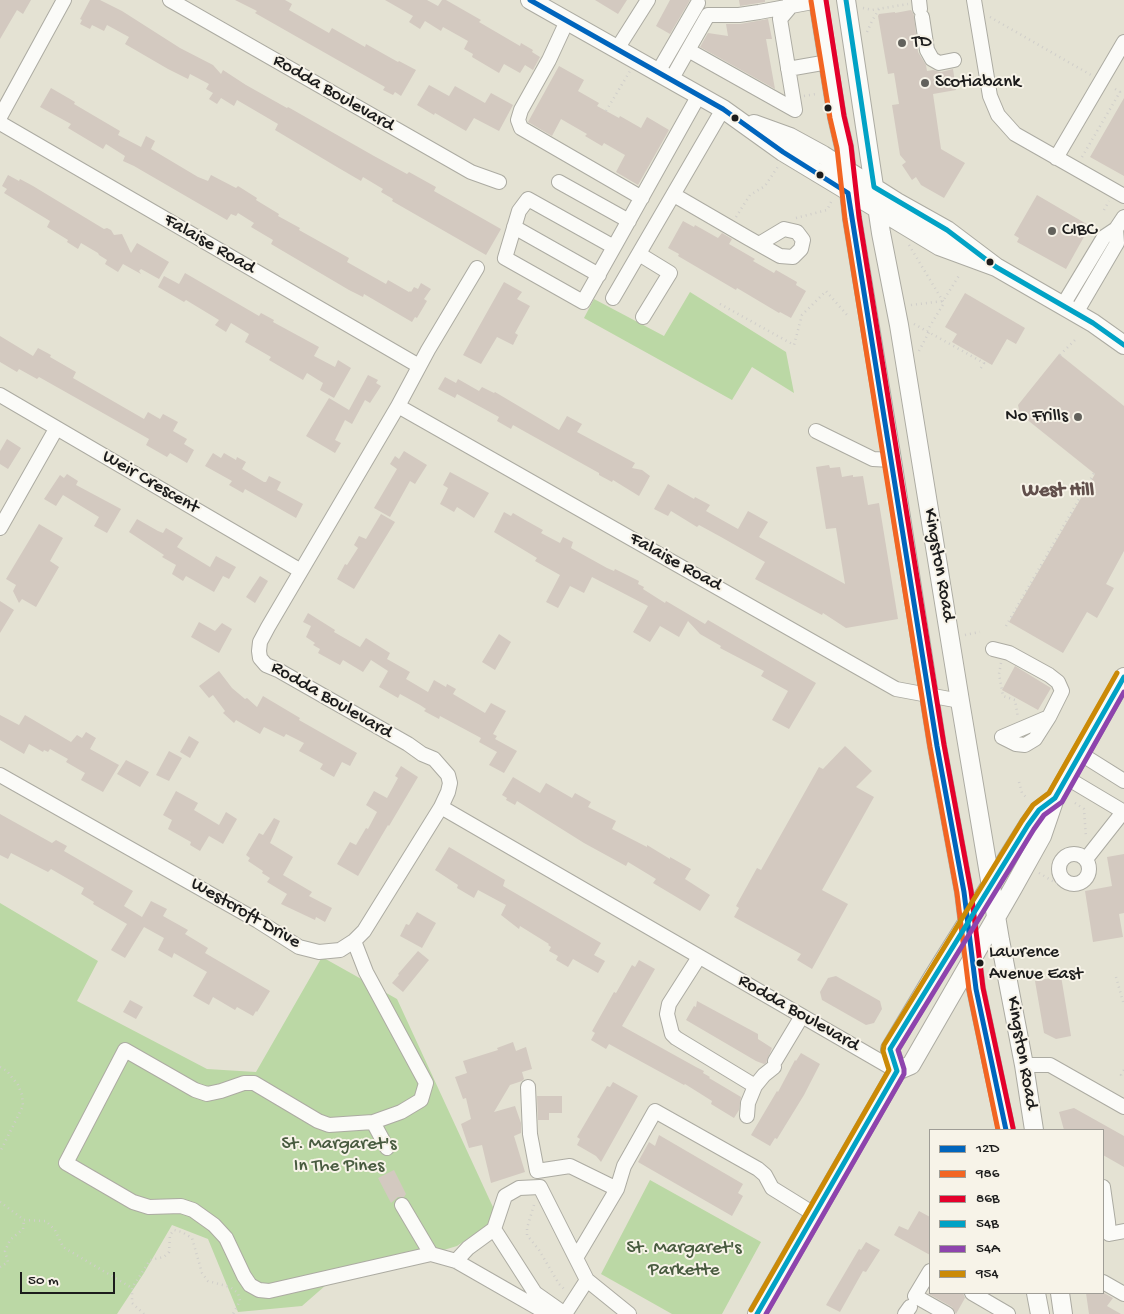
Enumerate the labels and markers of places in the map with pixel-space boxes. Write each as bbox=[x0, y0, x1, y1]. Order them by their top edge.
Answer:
place label: TD bbox=[912, 32, 932, 54]
marker: TD bbox=[896, 37, 908, 49]
place label: Scotiabank bbox=[935, 72, 1021, 94]
marker: Scotiabank bbox=[919, 77, 931, 89]
unlabelled marker bbox=[823, 103, 833, 113]
unlabelled marker bbox=[730, 113, 740, 123]
unlabelled marker bbox=[815, 170, 825, 180]
place label: CIBC bbox=[1062, 220, 1097, 242]
marker: CIBC bbox=[1046, 225, 1058, 237]
unlabelled marker bbox=[985, 257, 995, 267]
place label: No Frills bbox=[1005, 406, 1068, 428]
marker: No Frills bbox=[1072, 411, 1084, 423]
place label: Lawrence Avenue East bbox=[989, 942, 1083, 984]
marker: Lawrence Avenue East bbox=[975, 958, 985, 968]

